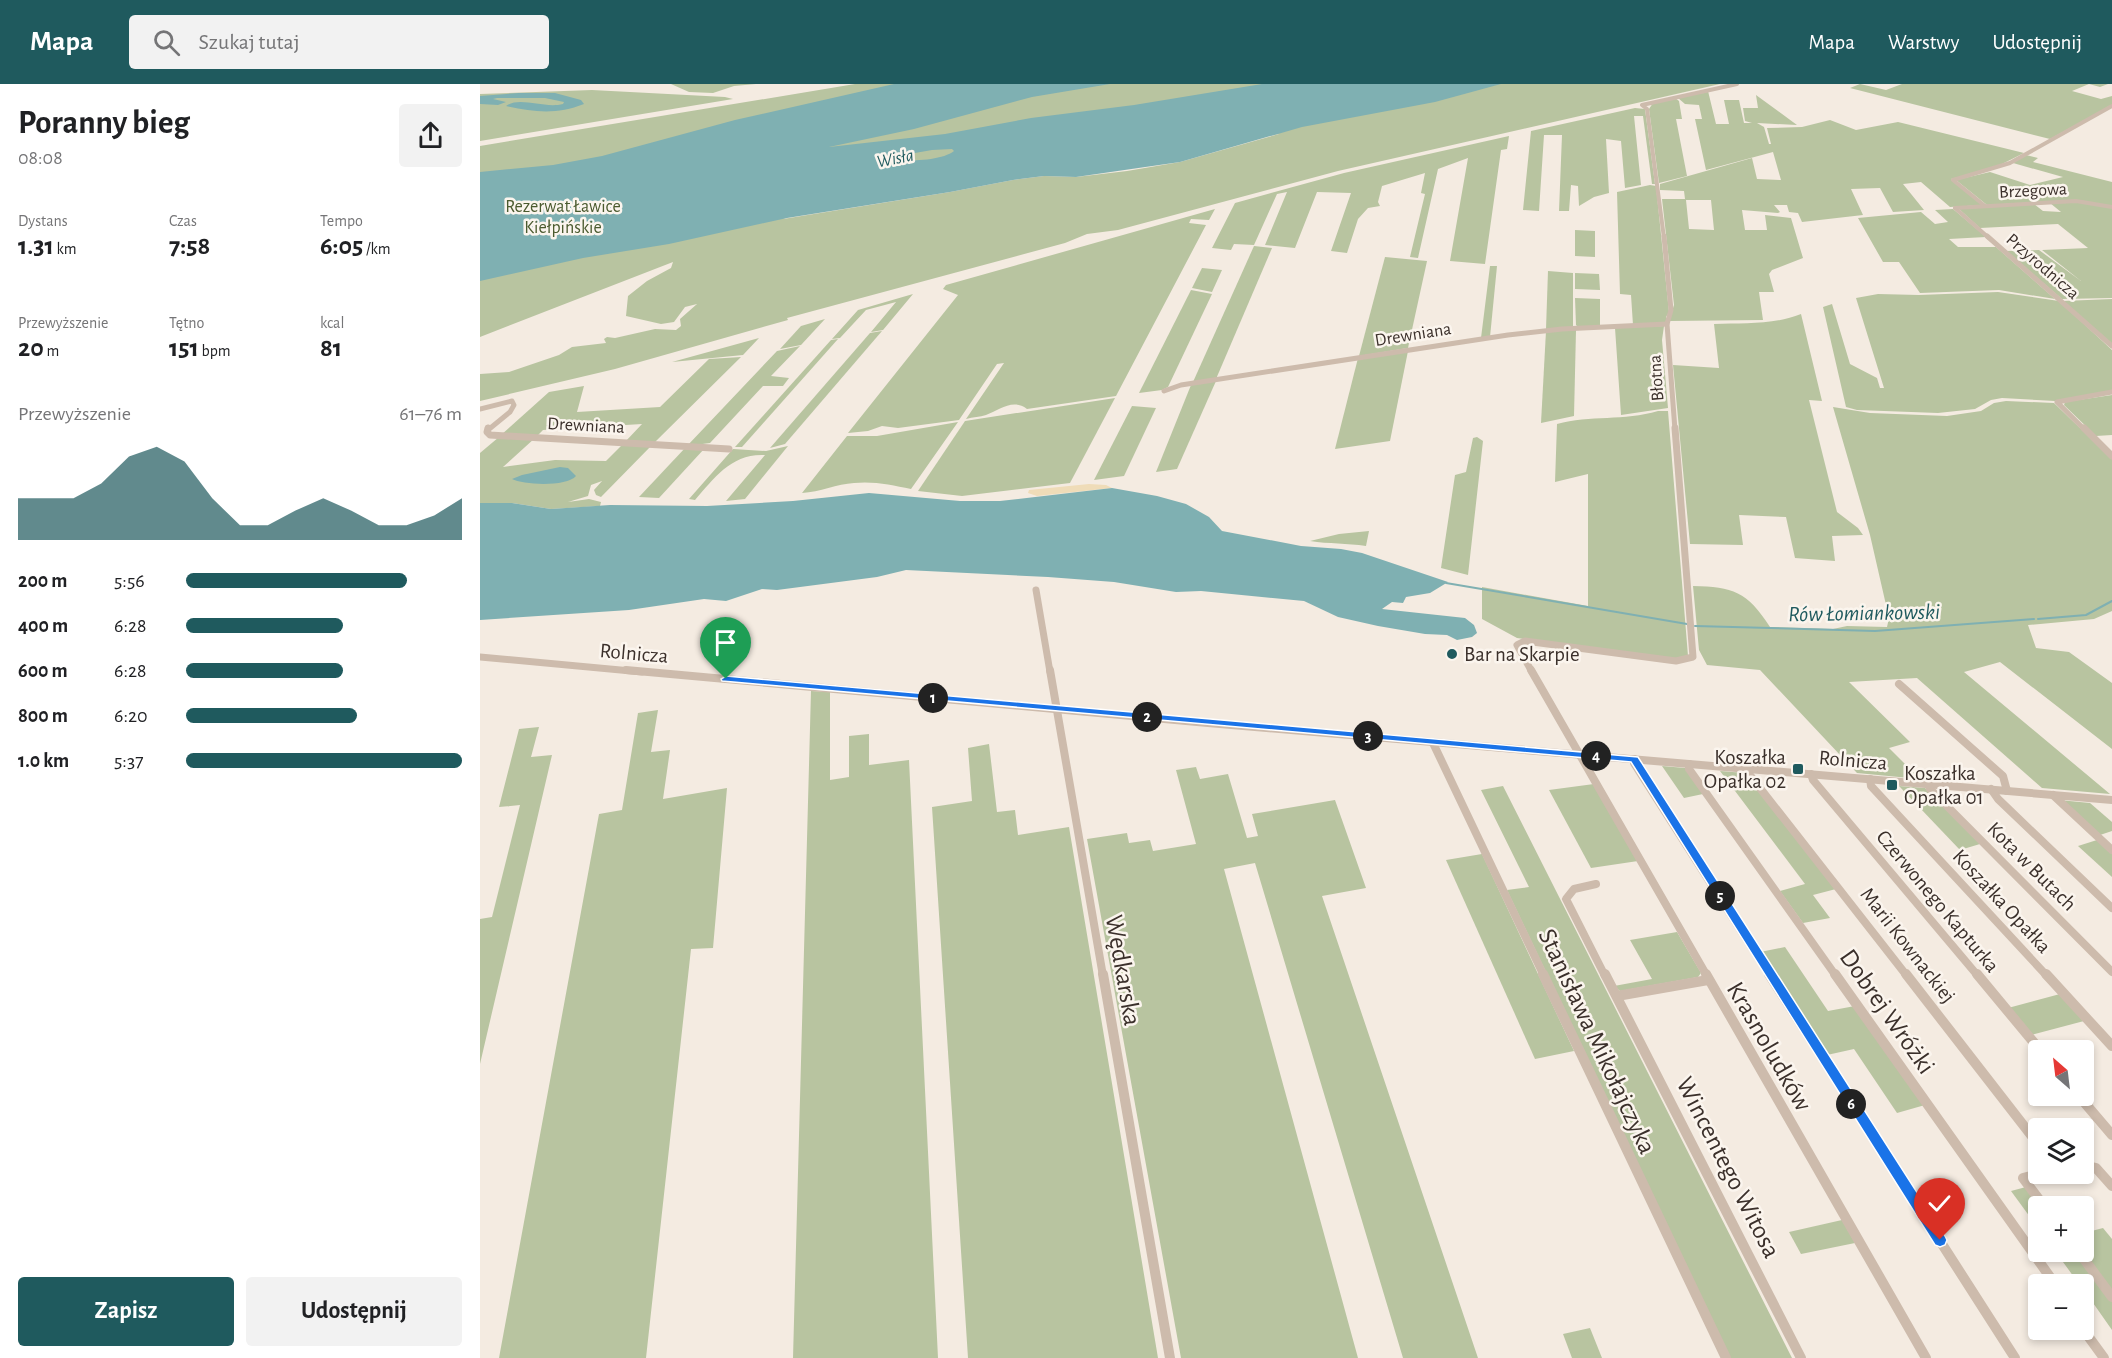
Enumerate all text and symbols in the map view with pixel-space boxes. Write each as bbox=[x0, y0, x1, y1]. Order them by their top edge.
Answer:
search box bbox=[129, 15, 549, 69]
icon: search bbox=[150, 26, 183, 59]
text: Mapa bbox=[30, 28, 93, 56]
text: Szukaj tutaj bbox=[198, 31, 300, 53]
text: Mapa bbox=[1809, 32, 1855, 53]
text: Warstwy bbox=[1888, 32, 1959, 53]
text: Udostępnij bbox=[1992, 32, 2082, 53]
button: share bbox=[399, 104, 462, 167]
text: Poranny bieg bbox=[18, 107, 190, 140]
water label: Wisła bbox=[875, 147, 915, 171]
text: 08:08 bbox=[18, 148, 63, 168]
street label: Brzegowa bbox=[1999, 180, 2068, 202]
park label: Rezerwat Ławice Kiełpińskie bbox=[505, 198, 621, 237]
text: Dystans bbox=[18, 213, 68, 229]
text: Czas bbox=[169, 213, 197, 229]
text: Tempo bbox=[320, 213, 363, 229]
street label: Przyrodnicza bbox=[2002, 230, 2082, 303]
text: 1.31 bbox=[18, 233, 54, 259]
text: 7:58 bbox=[169, 233, 210, 259]
text: 6:05 bbox=[320, 233, 363, 259]
text: km bbox=[54, 241, 77, 257]
text: /km bbox=[363, 241, 391, 257]
text: Przewyższenie bbox=[18, 315, 108, 331]
text: Tętno bbox=[169, 315, 204, 331]
text: kcal bbox=[320, 315, 344, 331]
street label: Drewniana bbox=[1374, 320, 1453, 350]
text: 20 bbox=[18, 335, 44, 361]
text: 151 bbox=[169, 335, 199, 361]
text: 81 bbox=[320, 335, 342, 361]
text: m bbox=[44, 343, 59, 359]
text: bpm bbox=[199, 343, 231, 359]
street label: Błotna bbox=[1646, 354, 1668, 402]
text: Przewyższenie bbox=[18, 404, 131, 424]
text: 61–76 m bbox=[399, 404, 462, 424]
street label: Drewniana bbox=[547, 415, 625, 437]
text: 200 m bbox=[18, 571, 67, 591]
text: 5:56 bbox=[114, 571, 145, 591]
water label: Rów Łomiankowski bbox=[1788, 601, 1940, 625]
text: 400 m bbox=[18, 616, 68, 636]
text: 6:28 bbox=[114, 616, 147, 636]
pin bbox=[700, 617, 751, 679]
icon: arrive bbox=[709, 626, 742, 659]
street label: Rolnicza bbox=[599, 640, 669, 667]
place label: Bar na Skarpie bbox=[1464, 644, 1580, 665]
marker: Bar na Skarpie bbox=[1445, 647, 1459, 661]
text: 600 m bbox=[18, 661, 68, 681]
text: 6:28 bbox=[114, 661, 147, 681]
pin: 1 bbox=[918, 683, 948, 713]
text: 1 bbox=[930, 690, 936, 706]
pin: 2 bbox=[1132, 702, 1162, 732]
text: 800 m bbox=[18, 706, 68, 726]
text: 6:20 bbox=[114, 706, 148, 726]
text: 2 bbox=[1143, 709, 1151, 725]
pin: 3 bbox=[1353, 721, 1383, 751]
text: 3 bbox=[1365, 728, 1371, 744]
pin: 4 bbox=[1581, 741, 1611, 771]
place label: Koszałka Opałka 02 bbox=[1704, 747, 1786, 792]
street label: Rolnicza bbox=[1818, 747, 1888, 774]
text: 4 bbox=[1592, 748, 1600, 764]
text: 1.0 km bbox=[18, 751, 69, 771]
text: 5:37 bbox=[114, 751, 144, 771]
marker: Koszałka Opałka 02 bbox=[1791, 762, 1805, 776]
place label: Koszałka Opałka 01 bbox=[1904, 763, 1984, 808]
marker: Koszałka Opałka 01 bbox=[1885, 778, 1899, 792]
street label: Kota w Butach bbox=[1983, 818, 2080, 915]
street label: Czerwonego Kapturka bbox=[1872, 826, 2003, 977]
street label: Koszałka Opałka bbox=[1949, 845, 2055, 957]
pin: 5 bbox=[1705, 881, 1735, 911]
street label: Marii Kownackiej bbox=[1856, 884, 1959, 1007]
text: 5 bbox=[1717, 888, 1723, 904]
street label: Wędkarska bbox=[1100, 913, 1146, 1028]
street label: Stanisława Mikołajczyka bbox=[1533, 925, 1661, 1158]
street label: Dobrej Wróżki bbox=[1835, 944, 1940, 1079]
street label: Krasnoludków bbox=[1722, 977, 1817, 1116]
north arrow bbox=[2028, 1040, 2094, 1106]
map controls bbox=[2028, 1040, 2094, 1340]
street label: Wincentego Witosa bbox=[1671, 1073, 1785, 1262]
pin: 6 bbox=[1836, 1089, 1866, 1119]
text: 6 bbox=[1847, 1096, 1855, 1112]
button: layers bbox=[2028, 1118, 2094, 1184]
pin bbox=[1914, 1178, 1965, 1240]
icon: check bbox=[1923, 1187, 1956, 1220]
button: + bbox=[2028, 1196, 2094, 1262]
button: − bbox=[2028, 1274, 2094, 1340]
button: Zapisz bbox=[18, 1277, 234, 1346]
button: Udostępnij bbox=[246, 1277, 462, 1346]

